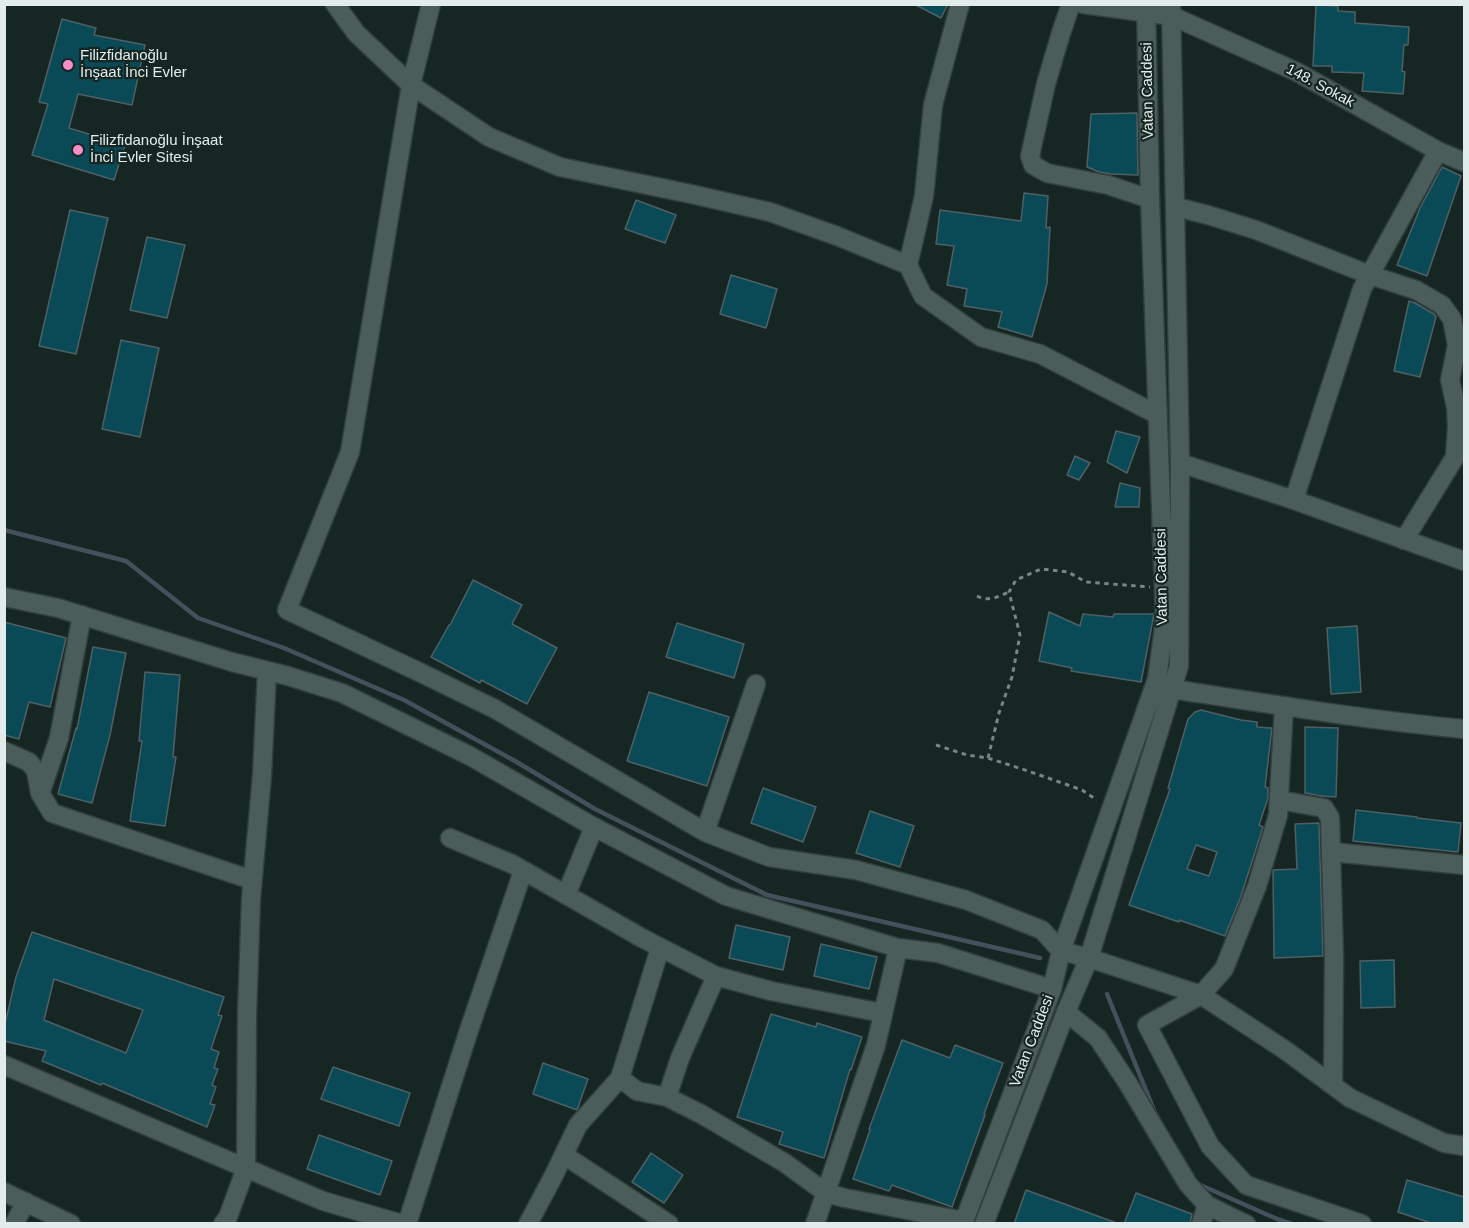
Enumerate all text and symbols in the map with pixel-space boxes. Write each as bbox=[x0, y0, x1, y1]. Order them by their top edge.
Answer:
street label: Vatan Caddesi bbox=[1138, 42, 1158, 140]
place label: Filizfidanoğlu İnşaat İnci Evler bbox=[80, 47, 187, 82]
marker: Filizfidanoğlu İnşaat İnci Evler bbox=[61, 58, 75, 72]
street label: 148. Sokak bbox=[1283, 60, 1357, 112]
place label: Filizfidanoğlu İnşaat İnci Evler Sitesi bbox=[90, 132, 223, 167]
marker: Filizfidanoğlu İnşaat İnci Evler Sitesi bbox=[71, 143, 85, 157]
street label: Vatan Caddesi bbox=[1152, 528, 1172, 626]
street label: Vatan Caddesi bbox=[1006, 992, 1058, 1090]

